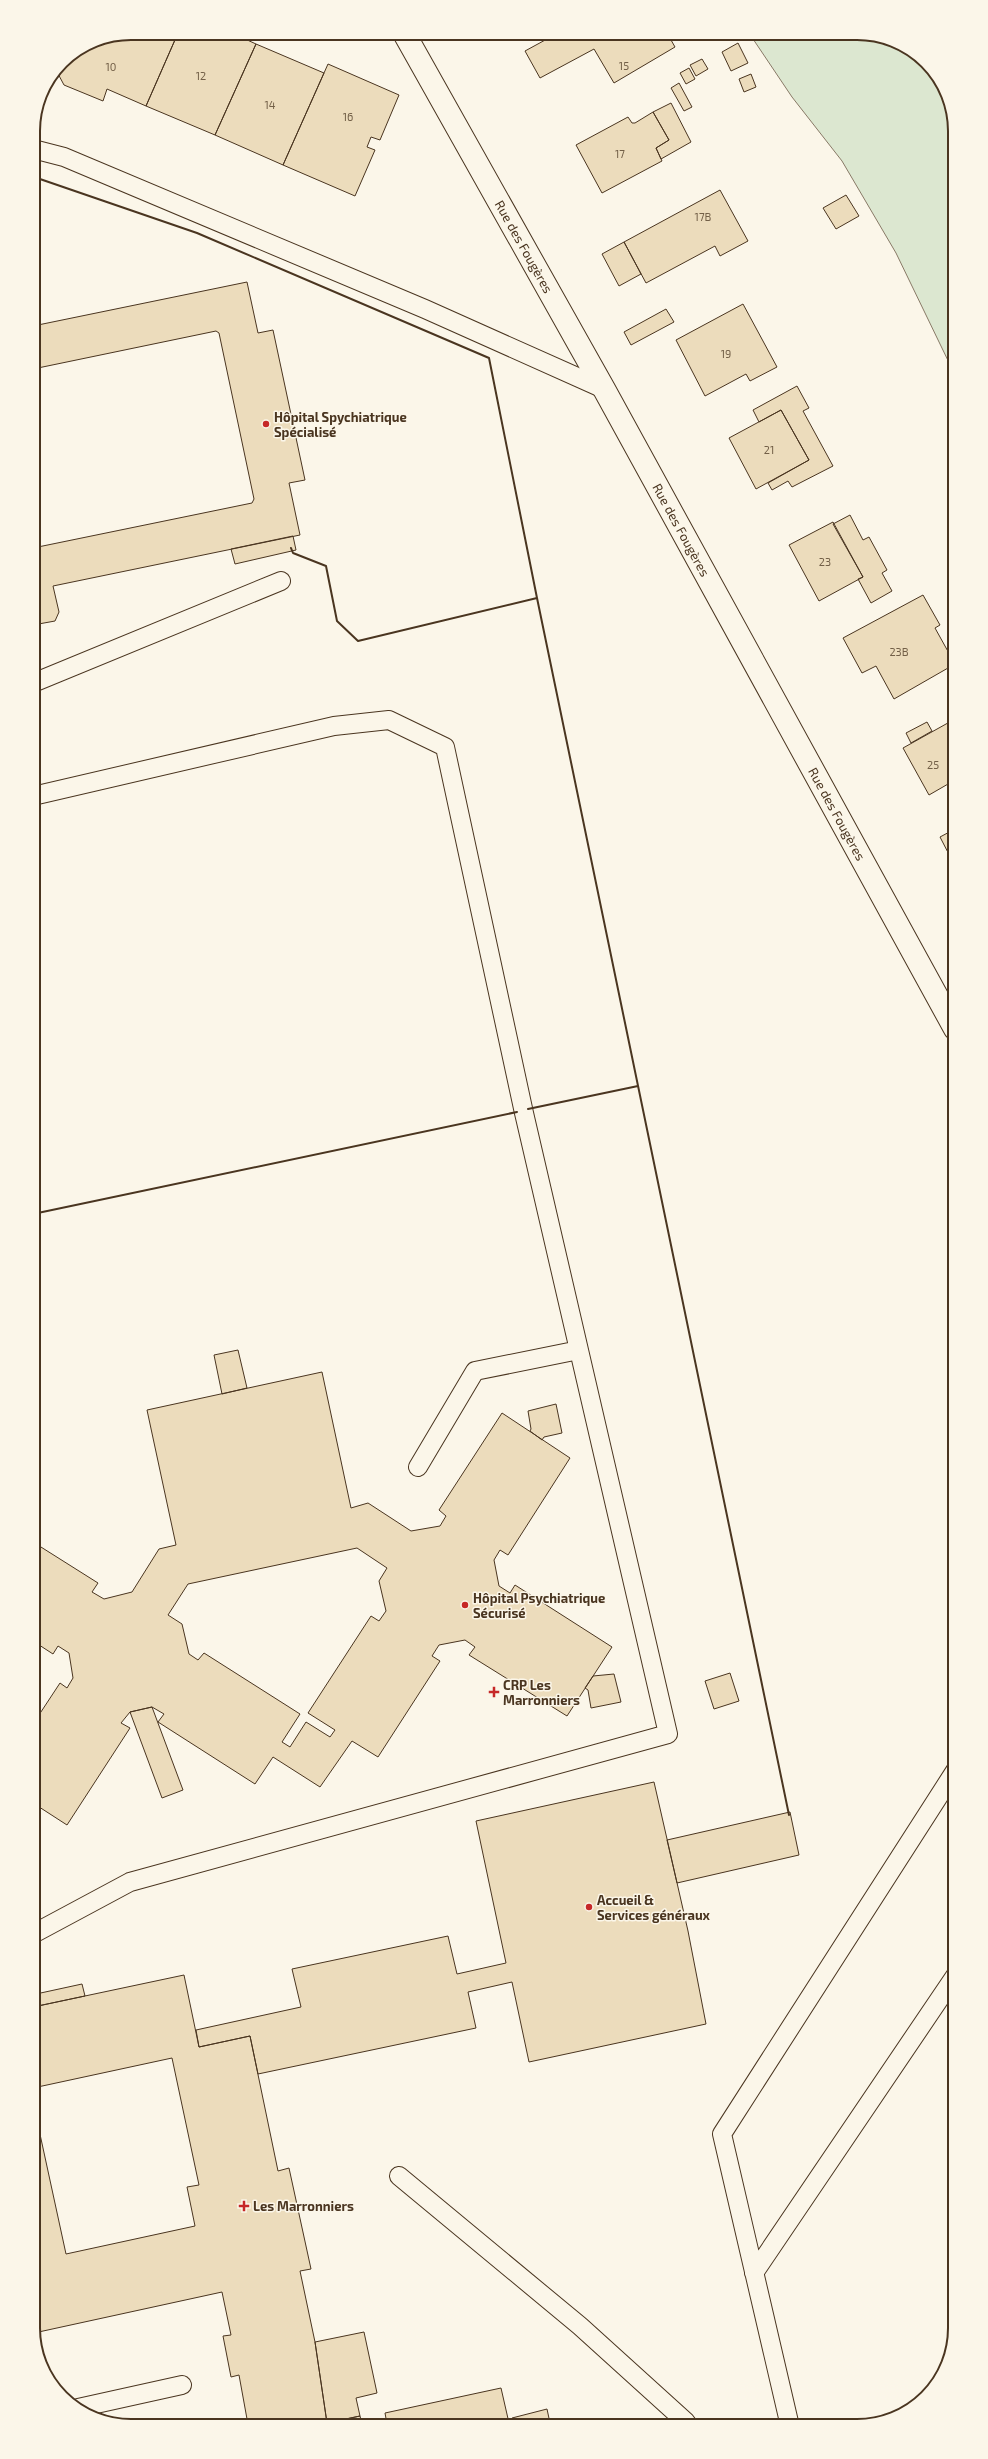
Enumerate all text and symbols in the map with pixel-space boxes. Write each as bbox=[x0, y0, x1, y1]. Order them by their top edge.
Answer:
house number: 15 bbox=[619, 59, 629, 72]
house number: 10 bbox=[105, 60, 117, 73]
house number: 12 bbox=[196, 69, 206, 82]
house number: 14 bbox=[264, 98, 276, 111]
house number: 16 bbox=[343, 110, 353, 123]
house number: 17 bbox=[615, 147, 625, 160]
street label: Rue des Fougères bbox=[492, 197, 556, 296]
house number: 17B bbox=[695, 210, 712, 223]
house number: 19 bbox=[721, 347, 731, 360]
place label: Hôpital Spychiatrique Spécialisé bbox=[274, 409, 407, 440]
marker: Hôpital Spychiatrique Spécialisé bbox=[261, 419, 271, 429]
house number: 21 bbox=[764, 443, 774, 456]
street label: Rue des Fougères bbox=[649, 481, 713, 579]
house number: 23 bbox=[819, 555, 831, 568]
house number: 23B bbox=[889, 645, 909, 658]
house number: 25 bbox=[927, 758, 939, 771]
street label: Rue des Fougères bbox=[805, 765, 869, 863]
place label: Hôpital Psychiatrique Sécurisé bbox=[473, 1590, 605, 1621]
marker: Hôpital Psychiatrique Sécurisé bbox=[460, 1600, 470, 1610]
place label: CRP Les Marronniers bbox=[503, 1677, 580, 1708]
marker: CRP Les Marronniers bbox=[488, 1686, 500, 1698]
place label: Accueil & Services généraux bbox=[597, 1892, 711, 1923]
marker: Accueil & Services généraux bbox=[584, 1902, 594, 1912]
place label: Les Marronniers bbox=[253, 2198, 354, 2214]
marker: Les Marronniers bbox=[238, 2200, 250, 2212]

